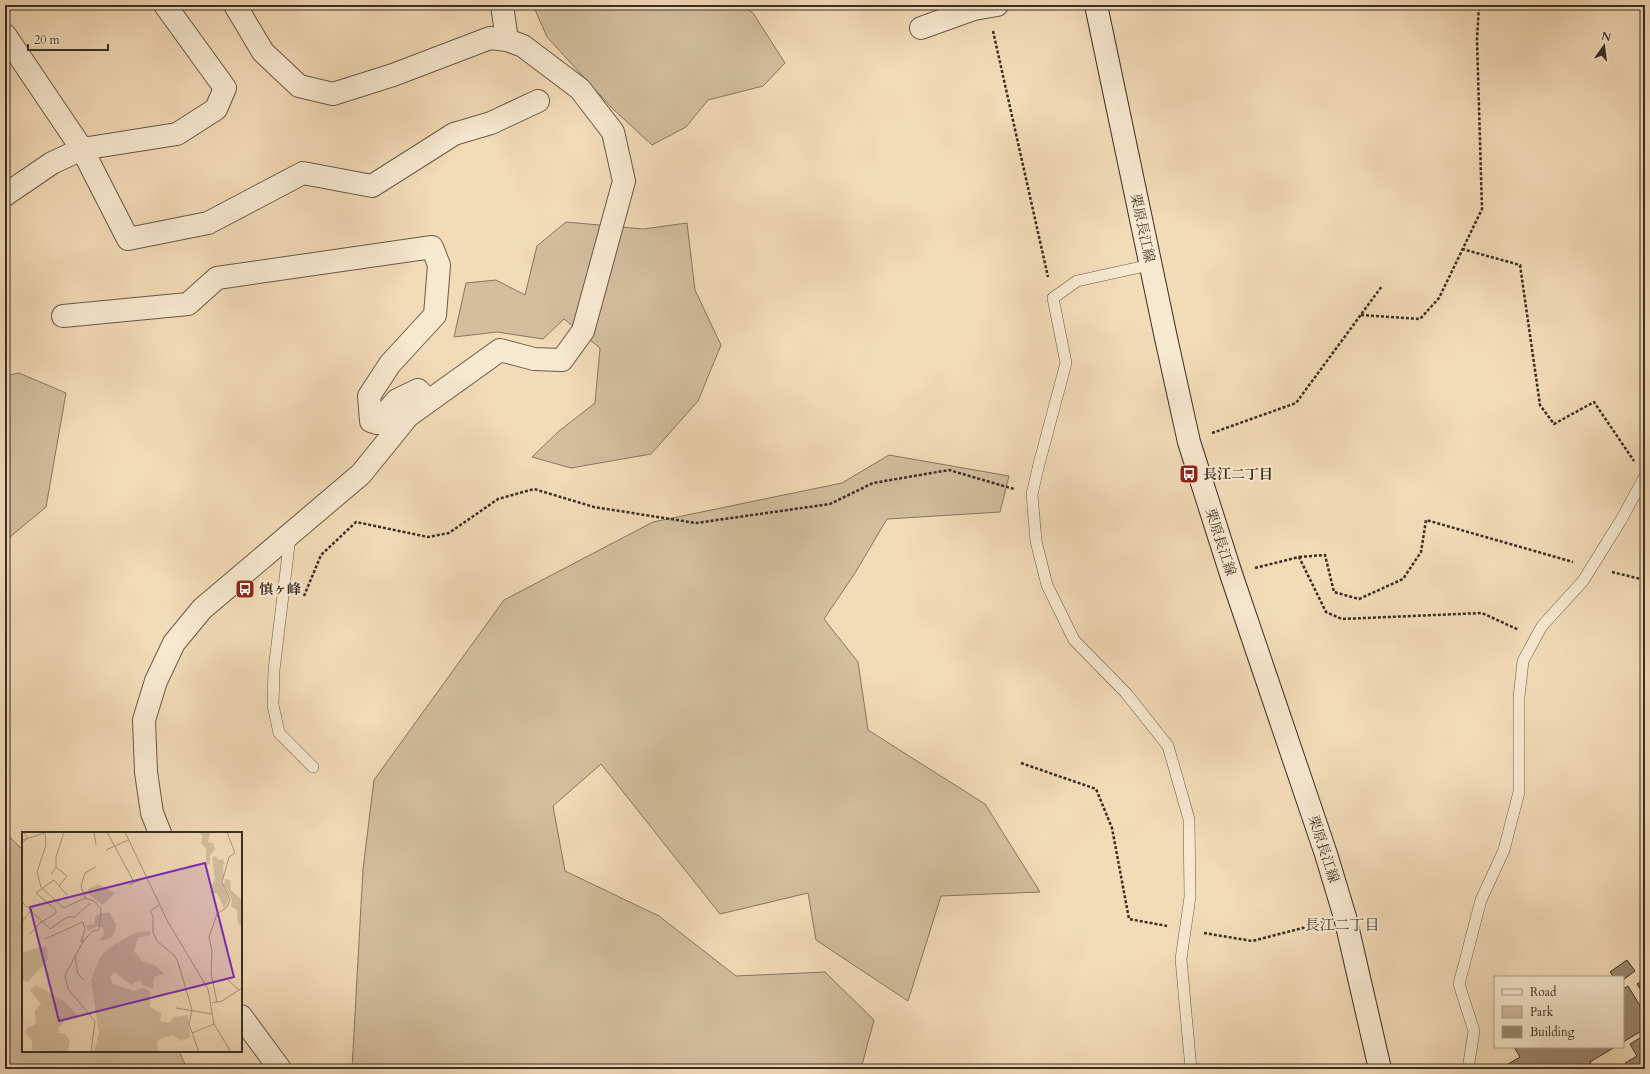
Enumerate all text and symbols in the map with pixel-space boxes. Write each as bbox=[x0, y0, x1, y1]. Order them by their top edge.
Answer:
scale bar bbox=[28, 26, 108, 52]
north arrow bbox=[1584, 26, 1624, 66]
text: N bbox=[1600, 28, 1613, 45]
text: 20 m bbox=[34, 32, 61, 48]
street label: 栗原長江線 bbox=[1126, 192, 1159, 264]
bus stop icon: 長江二丁目 bbox=[1178, 463, 1200, 485]
place label: 長江二丁目 bbox=[1203, 465, 1273, 484]
street label: 栗原長江線 bbox=[1201, 506, 1240, 578]
bus stop icon: 慎ヶ峰 bbox=[234, 578, 256, 600]
place label: 慎ヶ峰 bbox=[259, 580, 301, 599]
street label: 栗原長江線 bbox=[1304, 813, 1343, 885]
inset map bbox=[22, 832, 242, 1052]
district label: 長江二丁目 bbox=[1304, 915, 1380, 935]
legend bbox=[1494, 976, 1624, 1048]
text: Road bbox=[1530, 984, 1557, 1000]
text: Park bbox=[1530, 1004, 1554, 1020]
text: Building bbox=[1530, 1024, 1575, 1040]

